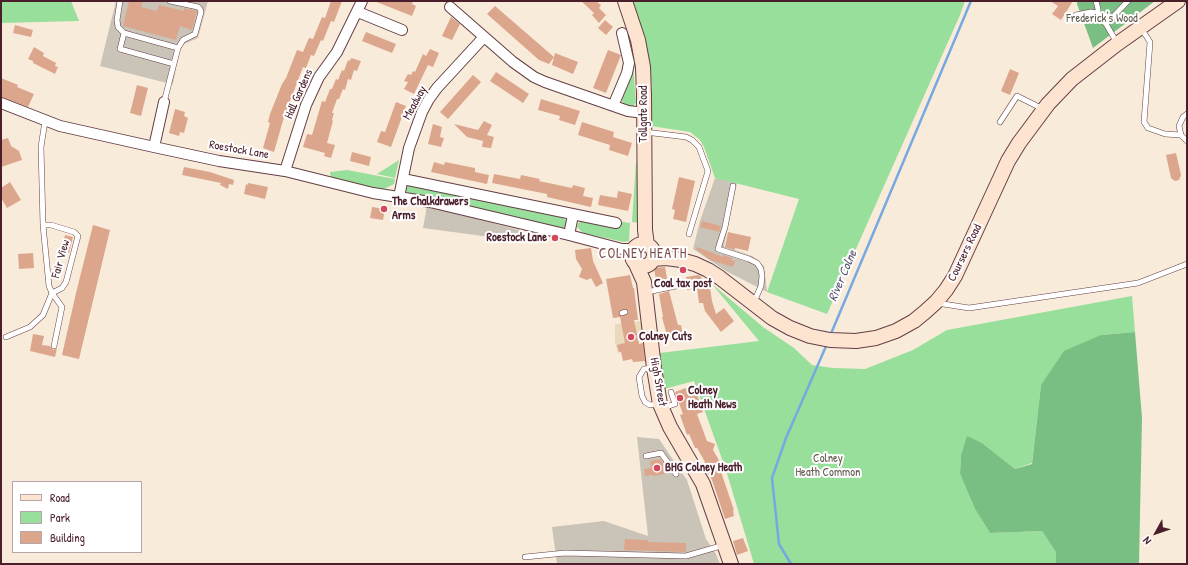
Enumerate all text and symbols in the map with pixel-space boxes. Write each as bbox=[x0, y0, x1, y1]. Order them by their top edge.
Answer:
park label: Frederick's Wood bbox=[1066, 12, 1138, 26]
street label: Hall Gardens bbox=[282, 67, 316, 121]
street label: Meadway bbox=[400, 83, 430, 123]
street label: Tollgate Road bbox=[637, 86, 651, 142]
street label: Roestock Lane bbox=[208, 138, 270, 162]
place label: The Chalkdrawers Arms bbox=[392, 195, 468, 223]
marker: The Chalkdrawers Arms bbox=[379, 204, 389, 214]
street label: Coursers Road bbox=[945, 222, 985, 284]
place label: Roestock Lane bbox=[487, 231, 547, 245]
marker: Roestock Lane bbox=[550, 233, 560, 243]
street label: Fair View bbox=[49, 238, 73, 280]
district label: COLNEY HEATH bbox=[599, 246, 687, 262]
water label: River Colne bbox=[825, 248, 861, 304]
marker: Coal tax post bbox=[678, 265, 688, 275]
place label: Coal tax post bbox=[654, 277, 712, 291]
place label: Colney Cuts bbox=[639, 330, 692, 344]
marker: Colney Cuts bbox=[626, 332, 636, 342]
street label: High Street bbox=[647, 356, 669, 408]
place label: Colney Heath News bbox=[688, 384, 736, 412]
marker: Colney Heath News bbox=[675, 393, 685, 403]
park label: Colney Heath Common bbox=[795, 452, 861, 480]
place label: BHG Colney Heath bbox=[665, 461, 742, 475]
marker: BHG Colney Heath bbox=[652, 463, 662, 473]
legend bbox=[12, 481, 142, 553]
text: Road bbox=[50, 489, 70, 506]
text: Park bbox=[50, 509, 70, 526]
north arrow bbox=[1136, 513, 1176, 553]
text: Building bbox=[50, 529, 85, 546]
text: N bbox=[1140, 534, 1154, 547]

